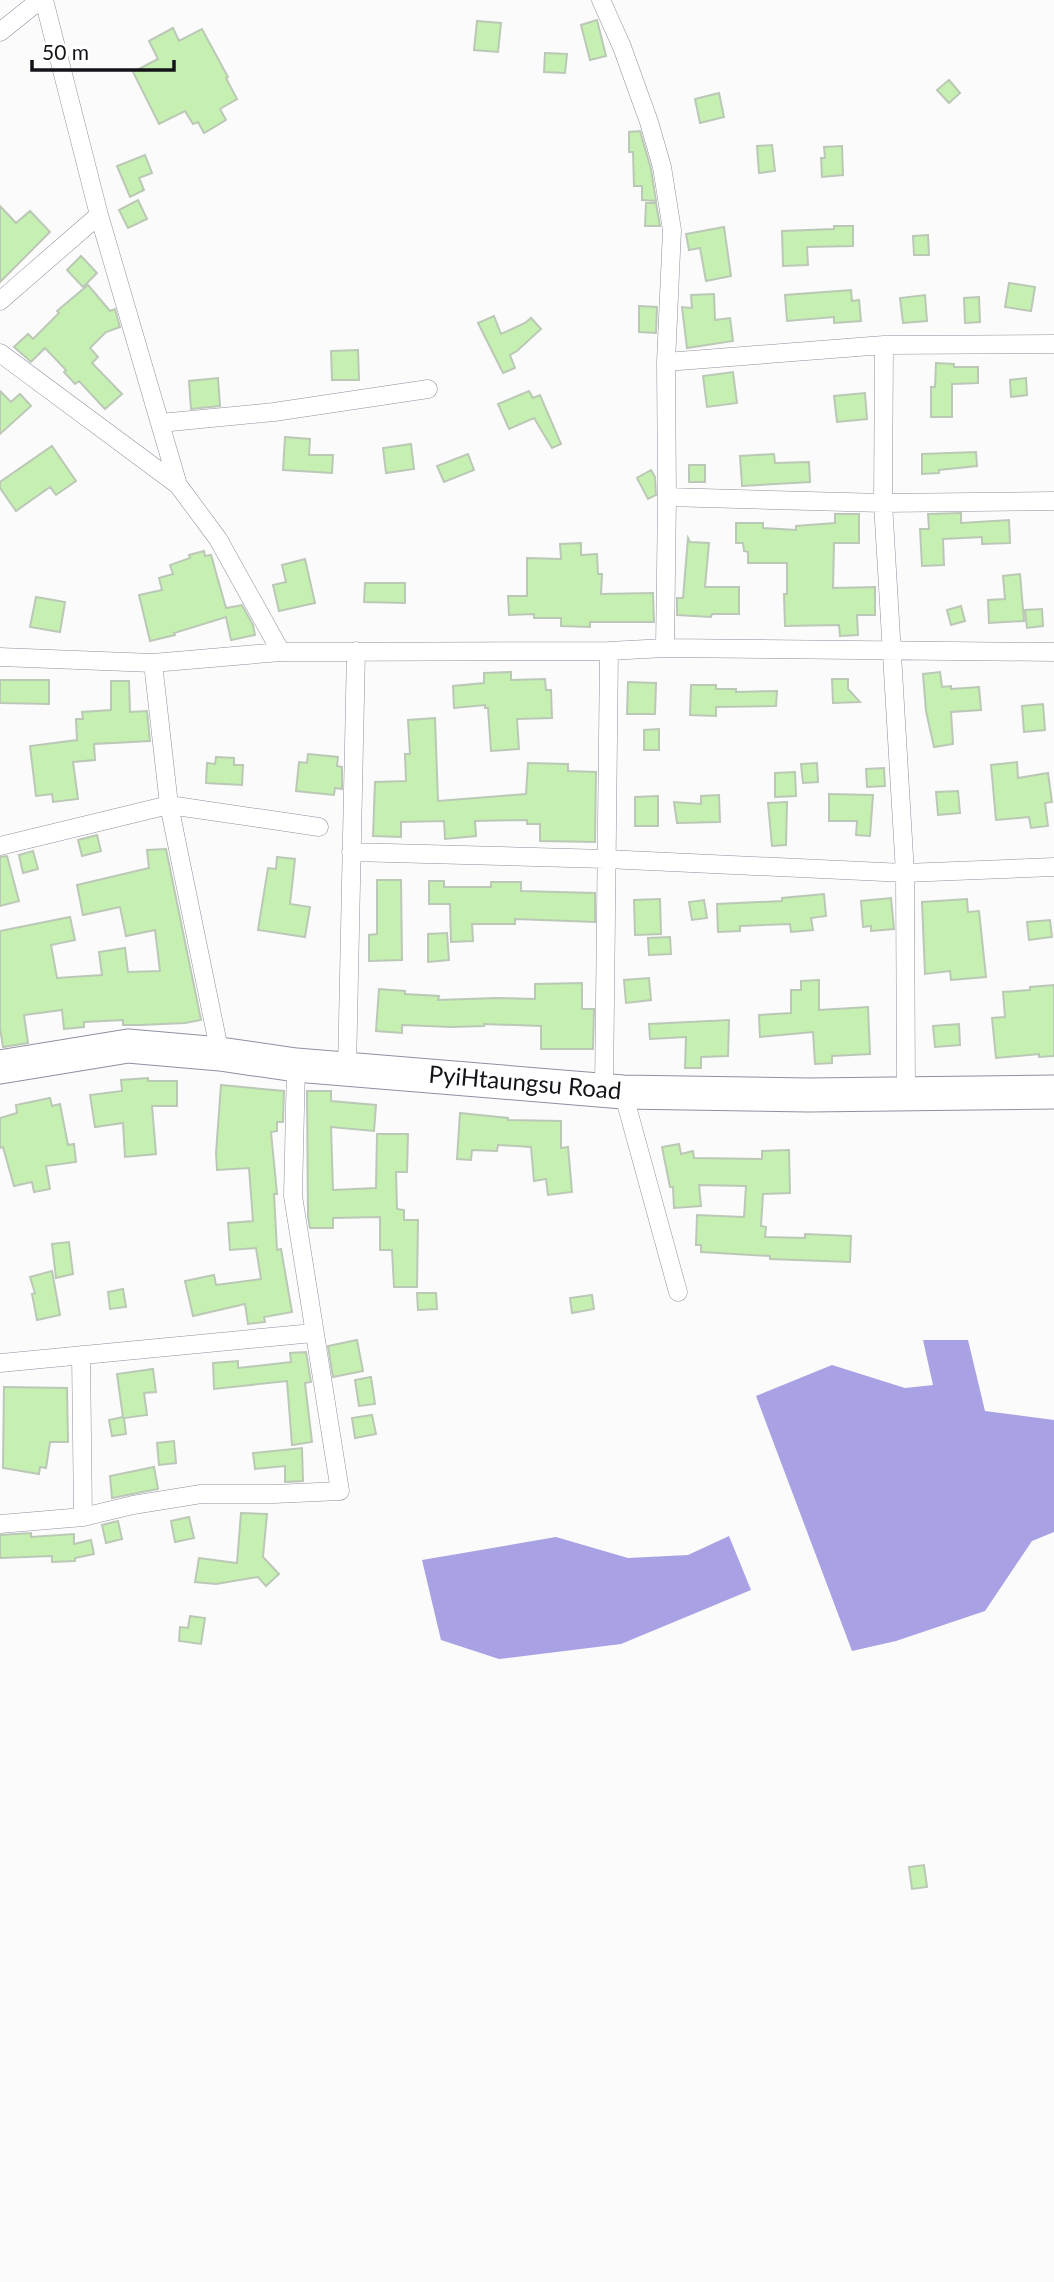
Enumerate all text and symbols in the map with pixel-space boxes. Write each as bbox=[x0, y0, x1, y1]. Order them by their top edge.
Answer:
scale bar bbox=[32, 28, 173, 72]
text: 50 m bbox=[42, 39, 89, 64]
street label: PyiHtaungsu Road bbox=[428, 1059, 623, 1104]

